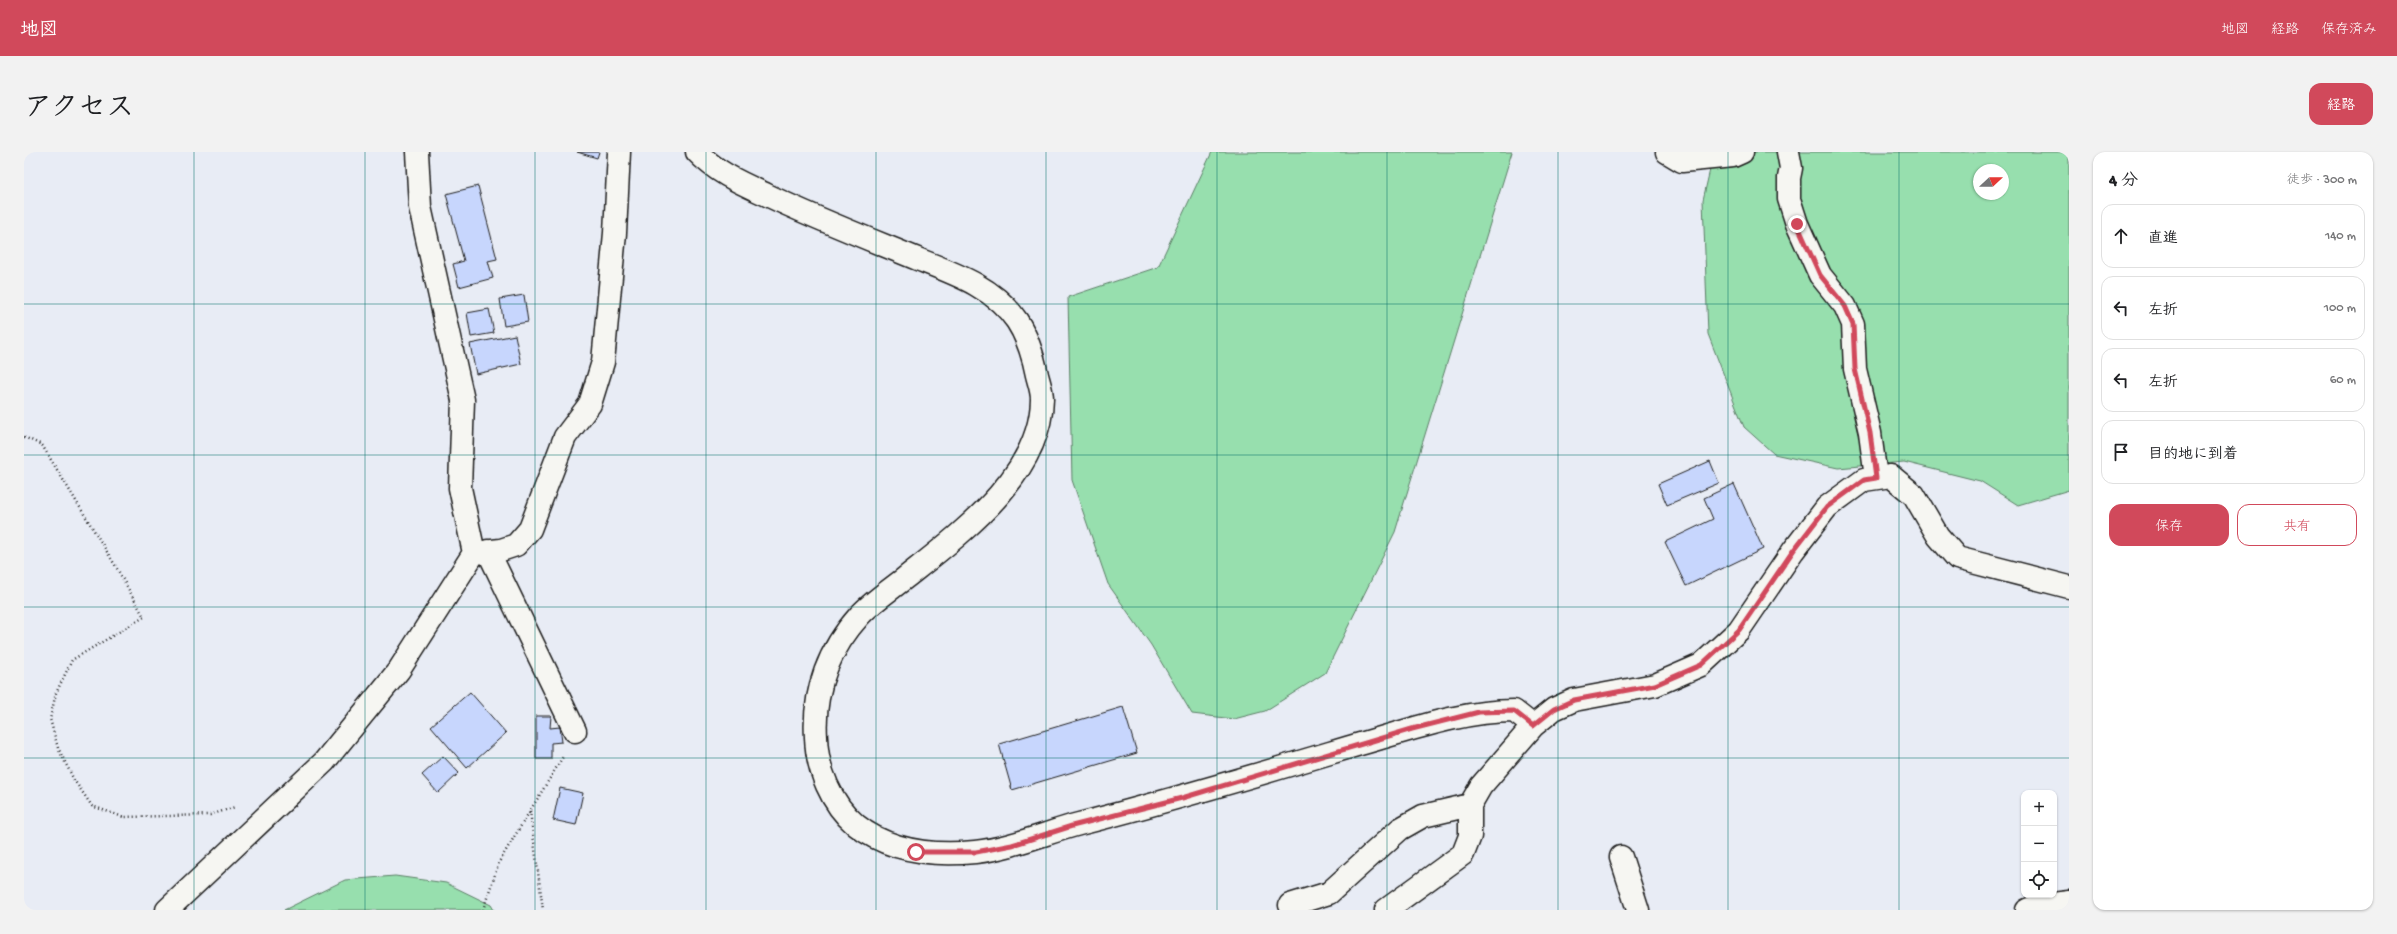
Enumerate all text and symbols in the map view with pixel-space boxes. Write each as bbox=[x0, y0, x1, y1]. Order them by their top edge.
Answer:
text: 地図 bbox=[20, 20, 58, 43]
text: 地図 bbox=[2221, 22, 2249, 39]
text: 経路 bbox=[2271, 22, 2299, 39]
text: 保存済み bbox=[2321, 22, 2377, 39]
button: 経路 bbox=[2309, 83, 2373, 125]
text: アクセス bbox=[24, 93, 134, 126]
north arrow bbox=[1973, 164, 2009, 200]
text: 4 分 bbox=[2109, 172, 2138, 192]
text: 徒歩 · 300 m bbox=[2287, 173, 2357, 188]
route end bbox=[1788, 215, 1806, 233]
icon: ahead bbox=[2110, 225, 2132, 247]
text: 140 m bbox=[2325, 229, 2356, 244]
text: 直進 bbox=[2148, 230, 2178, 248]
icon: left bbox=[2110, 297, 2132, 319]
text: 100 m bbox=[2324, 301, 2356, 316]
text: 左折 bbox=[2148, 302, 2178, 320]
icon: left bbox=[2110, 369, 2132, 391]
text: 60 m bbox=[2330, 373, 2356, 388]
text: 左折 bbox=[2148, 374, 2178, 392]
icon: arrive bbox=[2110, 441, 2132, 463]
text: 目的地に到着 bbox=[2148, 446, 2238, 464]
button: 保存 bbox=[2109, 504, 2229, 546]
button: 共有 bbox=[2237, 504, 2357, 546]
map controls bbox=[2021, 790, 2057, 898]
button: + bbox=[2021, 790, 2057, 826]
button: − bbox=[2021, 826, 2057, 862]
route start bbox=[907, 843, 925, 861]
button: locate bbox=[2021, 862, 2057, 898]

